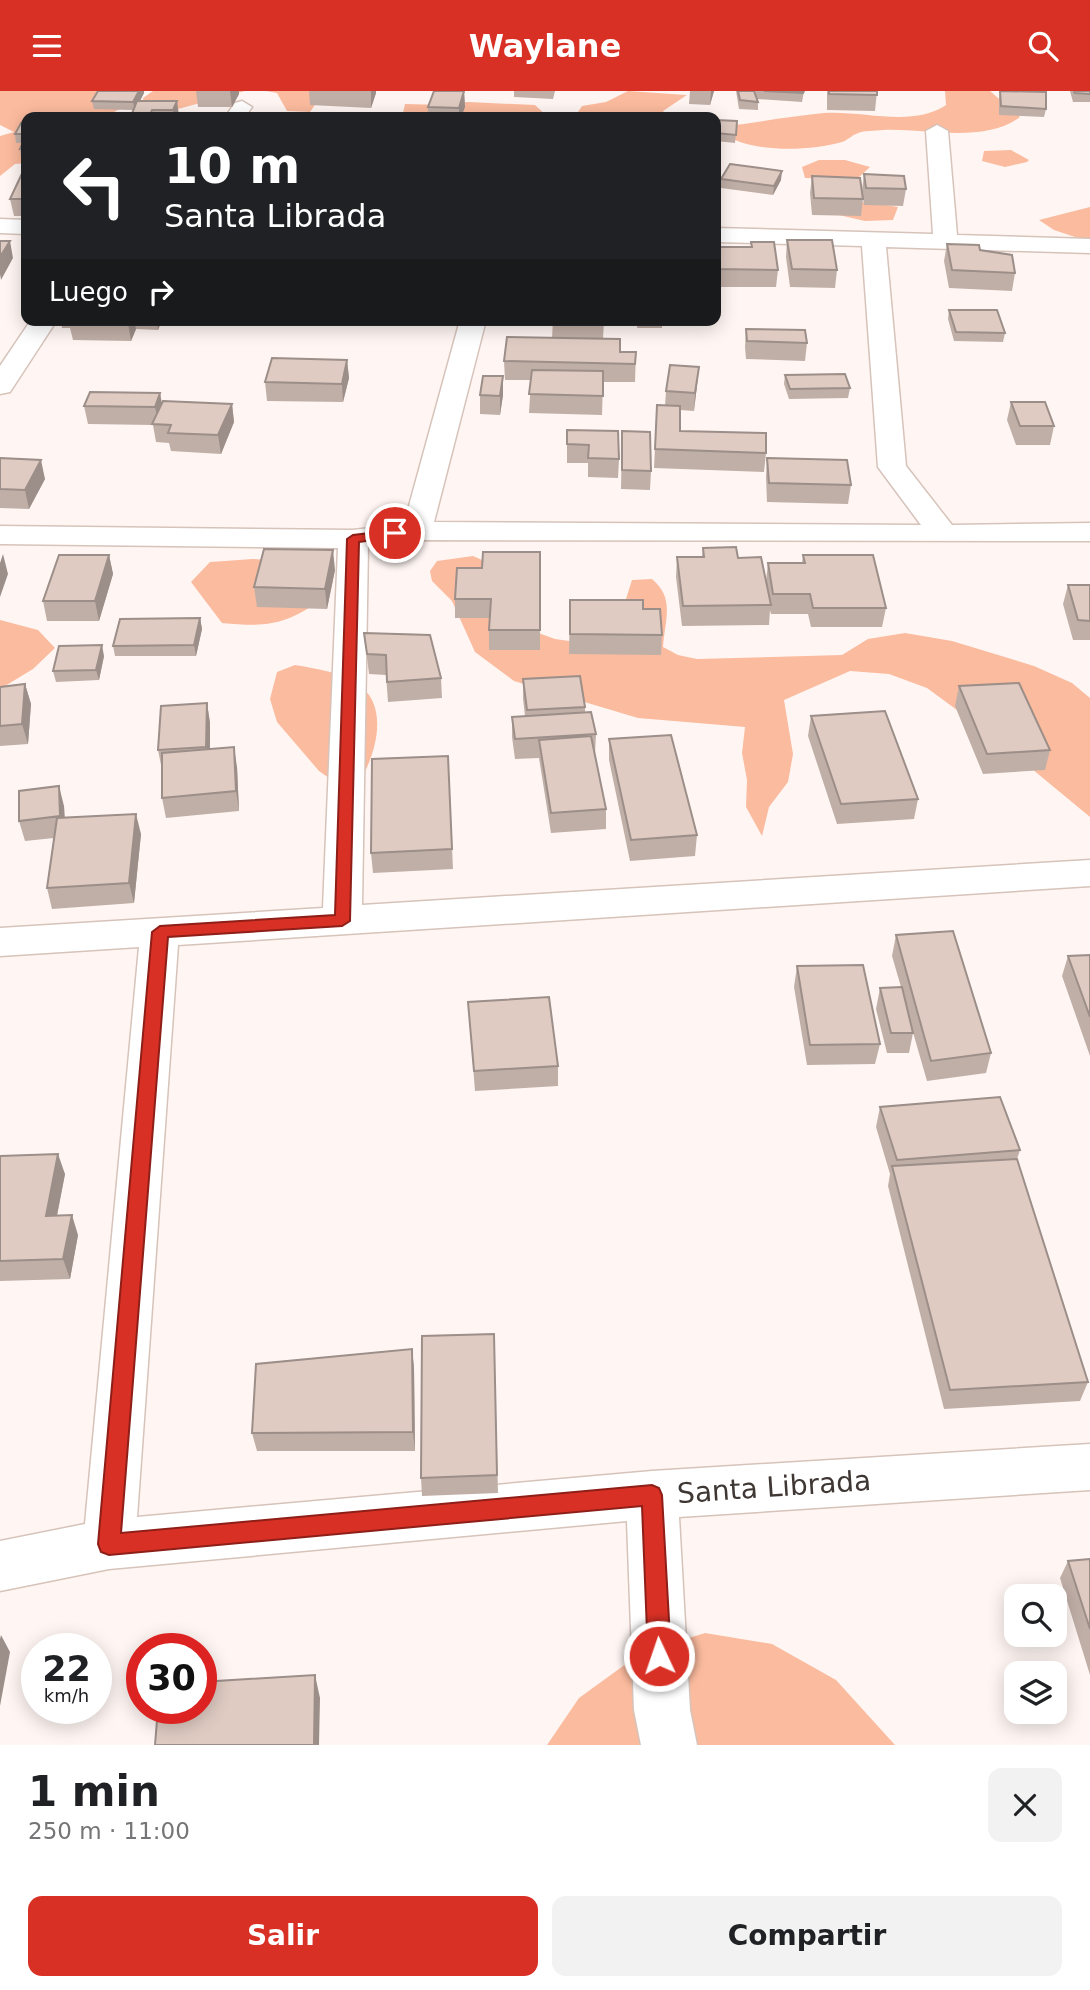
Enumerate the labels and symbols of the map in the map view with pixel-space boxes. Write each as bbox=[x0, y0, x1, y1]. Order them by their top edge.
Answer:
pin bbox=[365, 503, 425, 563]
street label: Santa Librada bbox=[676, 1464, 872, 1510]
position arrow bbox=[622, 1619, 696, 1693]
speed limit sign: 30 bbox=[126, 1633, 217, 1724]

